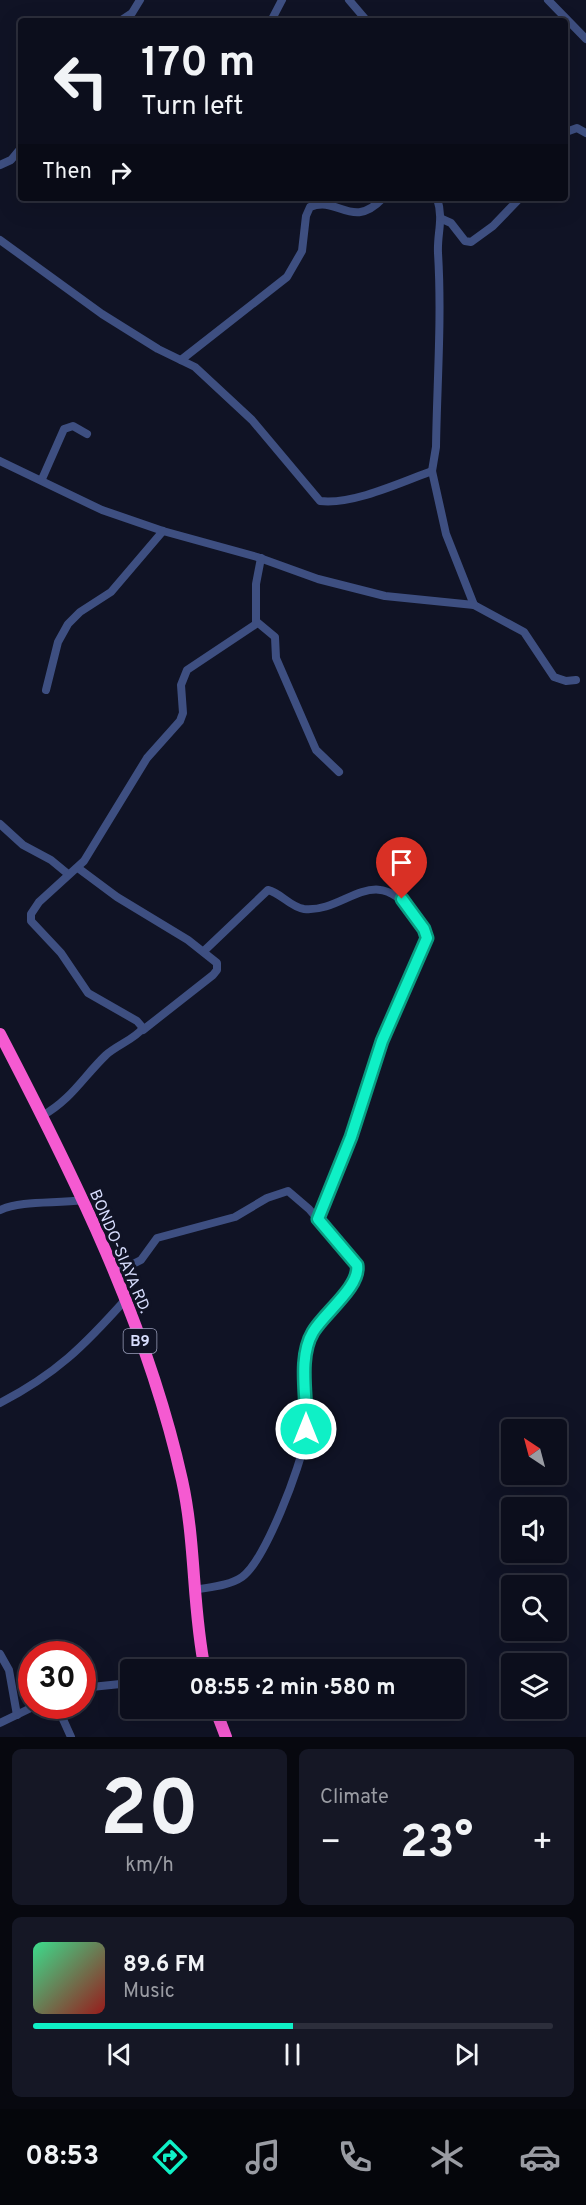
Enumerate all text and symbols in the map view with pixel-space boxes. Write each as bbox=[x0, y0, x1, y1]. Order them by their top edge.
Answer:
text: 170 m bbox=[141, 38, 255, 91]
icon: left bbox=[42, 42, 120, 120]
text: Turn left bbox=[141, 90, 243, 124]
icon: right bbox=[104, 156, 137, 189]
text: Then bbox=[42, 159, 92, 186]
pin bbox=[376, 837, 427, 899]
icon: arrive bbox=[385, 846, 418, 879]
street label: BONDO-SIAYA RD. bbox=[84, 1187, 154, 1317]
road number: B9 bbox=[124, 1329, 156, 1353]
position arrow bbox=[274, 1397, 338, 1461]
north arrow bbox=[501, 1419, 567, 1485]
map controls bbox=[501, 1419, 567, 1719]
button: sound bbox=[501, 1497, 567, 1563]
button: search bbox=[501, 1575, 567, 1641]
speed limit sign: 30 bbox=[18, 1641, 96, 1719]
button: layers bbox=[501, 1653, 567, 1719]
text: 08:55 · 2 min · 580 m bbox=[189, 1675, 396, 1702]
text: 20 bbox=[100, 1764, 199, 1863]
text: Climate bbox=[320, 1785, 389, 1811]
text: 23° bbox=[400, 1816, 473, 1873]
text: − bbox=[320, 1823, 341, 1865]
text: + bbox=[532, 1823, 553, 1865]
text: km/h bbox=[125, 1853, 174, 1879]
text: 89.6 FM bbox=[123, 1952, 205, 1979]
text: Music bbox=[123, 1979, 175, 2005]
icon: previous bbox=[103, 2038, 136, 2071]
icon: pause bbox=[276, 2038, 309, 2071]
icon: next bbox=[450, 2038, 483, 2071]
icon: directions bbox=[149, 2136, 191, 2178]
icon: music bbox=[242, 2136, 284, 2178]
icon: phone bbox=[334, 2136, 376, 2178]
icon: climate bbox=[426, 2136, 468, 2178]
icon: car bbox=[519, 2136, 561, 2178]
text: 08:53 bbox=[25, 2140, 99, 2174]

